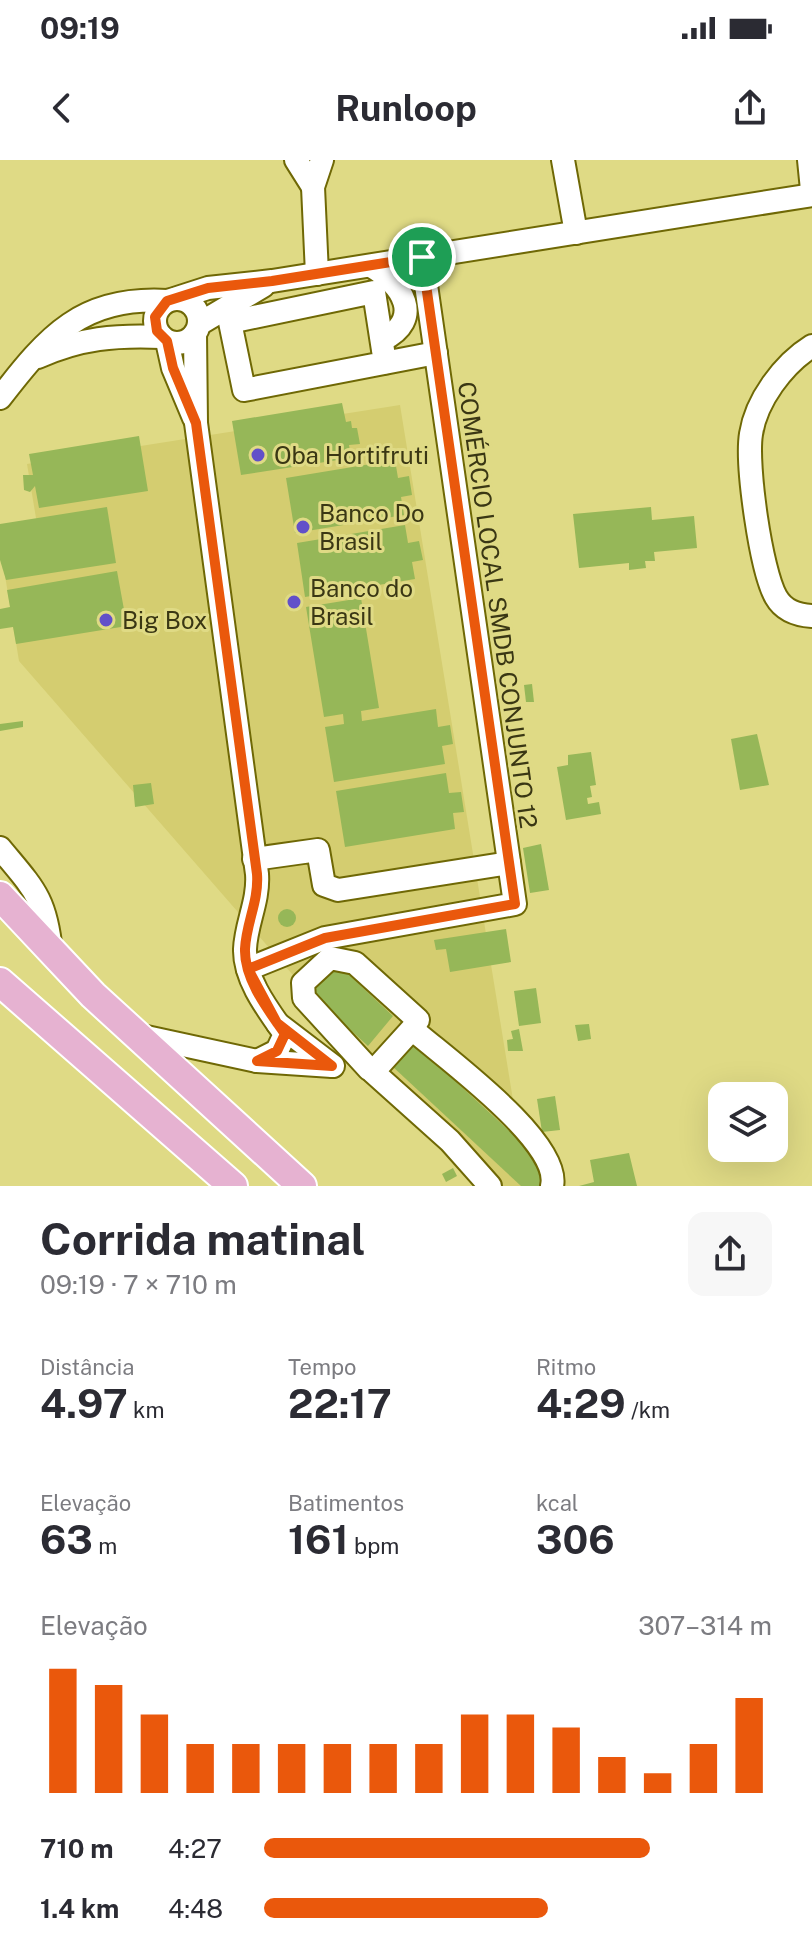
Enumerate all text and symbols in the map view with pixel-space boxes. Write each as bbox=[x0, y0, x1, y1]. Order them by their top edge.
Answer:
text: 09:19 bbox=[40, 10, 120, 46]
icon: back bbox=[40, 86, 84, 130]
icon: share bbox=[728, 86, 772, 130]
text: Runloop bbox=[335, 87, 477, 129]
pin bbox=[388, 223, 456, 291]
icon: arrive bbox=[400, 235, 444, 279]
street label: COMÉRCIO LOCAL SMDB CONJUNTO 12 bbox=[453, 380, 543, 830]
place label: Oba Hortifruti bbox=[274, 441, 429, 469]
marker: Oba Hortifruti bbox=[249, 446, 267, 464]
place label: Banco Do Brasil bbox=[319, 499, 425, 555]
marker: Banco Do Brasil bbox=[294, 518, 312, 536]
place label: Banco do Brasil bbox=[310, 574, 413, 630]
marker: Banco do Brasil bbox=[285, 593, 303, 611]
place label: Big Box bbox=[122, 606, 207, 634]
marker: Big Box bbox=[97, 611, 115, 629]
map controls bbox=[708, 1082, 788, 1162]
button: layers bbox=[708, 1082, 788, 1162]
button: share bbox=[688, 1212, 772, 1296]
text: Corrida matinal bbox=[40, 1213, 366, 1265]
text: 09:19 · 7 × 710 m bbox=[40, 1269, 237, 1300]
text: Distância bbox=[40, 1354, 134, 1380]
text: Tempo bbox=[288, 1354, 357, 1380]
text: Ritmo bbox=[536, 1354, 596, 1380]
text: 4.97 bbox=[40, 1380, 128, 1427]
text: 22:17 bbox=[288, 1380, 392, 1427]
text: 4:29 bbox=[536, 1380, 626, 1427]
text: km bbox=[128, 1397, 165, 1423]
text: /km bbox=[626, 1397, 670, 1423]
text: Elevação bbox=[40, 1490, 131, 1516]
text: Batimentos bbox=[288, 1490, 404, 1516]
text: kcal bbox=[536, 1490, 578, 1516]
text: 63 bbox=[40, 1516, 93, 1563]
text: 161 bbox=[288, 1516, 349, 1563]
text: 306 bbox=[536, 1516, 615, 1563]
text: m bbox=[93, 1533, 117, 1559]
text: bpm bbox=[349, 1533, 399, 1559]
text: Elevação bbox=[40, 1610, 148, 1641]
text: 307–314 m bbox=[638, 1610, 772, 1641]
text: 710 m bbox=[40, 1833, 114, 1864]
text: 4:27 bbox=[168, 1833, 222, 1864]
text: 1.4 km bbox=[40, 1893, 119, 1924]
text: 4:48 bbox=[168, 1893, 223, 1924]

